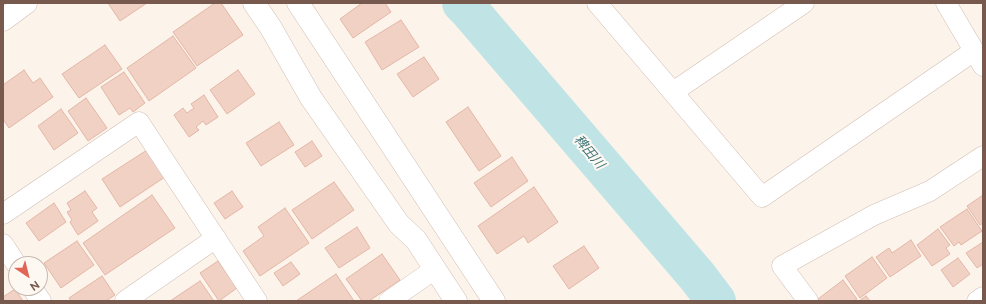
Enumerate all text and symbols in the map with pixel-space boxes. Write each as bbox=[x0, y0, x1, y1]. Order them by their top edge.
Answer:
water label: 稗田川 bbox=[570, 132, 608, 172]
north arrow bbox=[8, 256, 48, 296]
text: N bbox=[27, 278, 42, 293]

